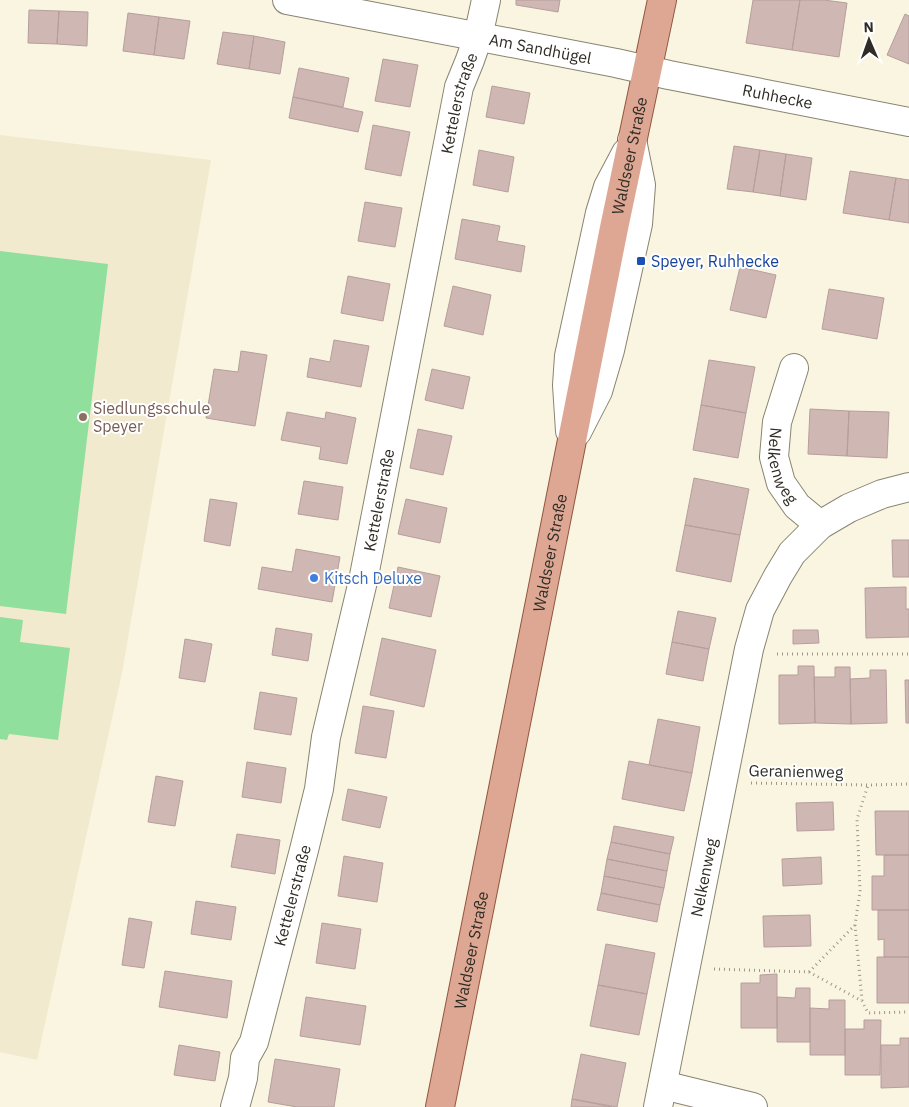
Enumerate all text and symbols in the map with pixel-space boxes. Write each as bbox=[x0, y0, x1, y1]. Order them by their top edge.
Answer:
north arrow bbox=[844, 15, 894, 65]
text: N bbox=[863, 18, 874, 36]
street label: Am Sandhügel bbox=[487, 29, 593, 68]
street label: Kettelerstraße bbox=[436, 50, 482, 156]
street label: Ruhhecke bbox=[741, 80, 815, 113]
street label: Waldseer Straße bbox=[607, 95, 651, 216]
place label: Speyer, Ruhhecke bbox=[651, 251, 779, 271]
marker: Speyer, Ruhhecke bbox=[635, 255, 647, 267]
place label: Siedlungsschule Speyer bbox=[93, 398, 210, 436]
marker: Siedlungsschule Speyer bbox=[77, 411, 89, 423]
street label: Nelkenweg bbox=[764, 427, 803, 508]
street label: Kettelerstraße bbox=[359, 447, 399, 553]
street label: Waldseer Straße bbox=[528, 492, 571, 613]
place label: Kitsch Deluxe bbox=[324, 568, 422, 588]
marker: Kitsch Deluxe bbox=[308, 572, 320, 584]
street label: Geranienweg bbox=[749, 760, 844, 782]
street label: Nelkenweg bbox=[686, 836, 721, 919]
street label: Kettelerstraße bbox=[269, 842, 315, 948]
street label: Waldseer Straße bbox=[450, 889, 493, 1011]

